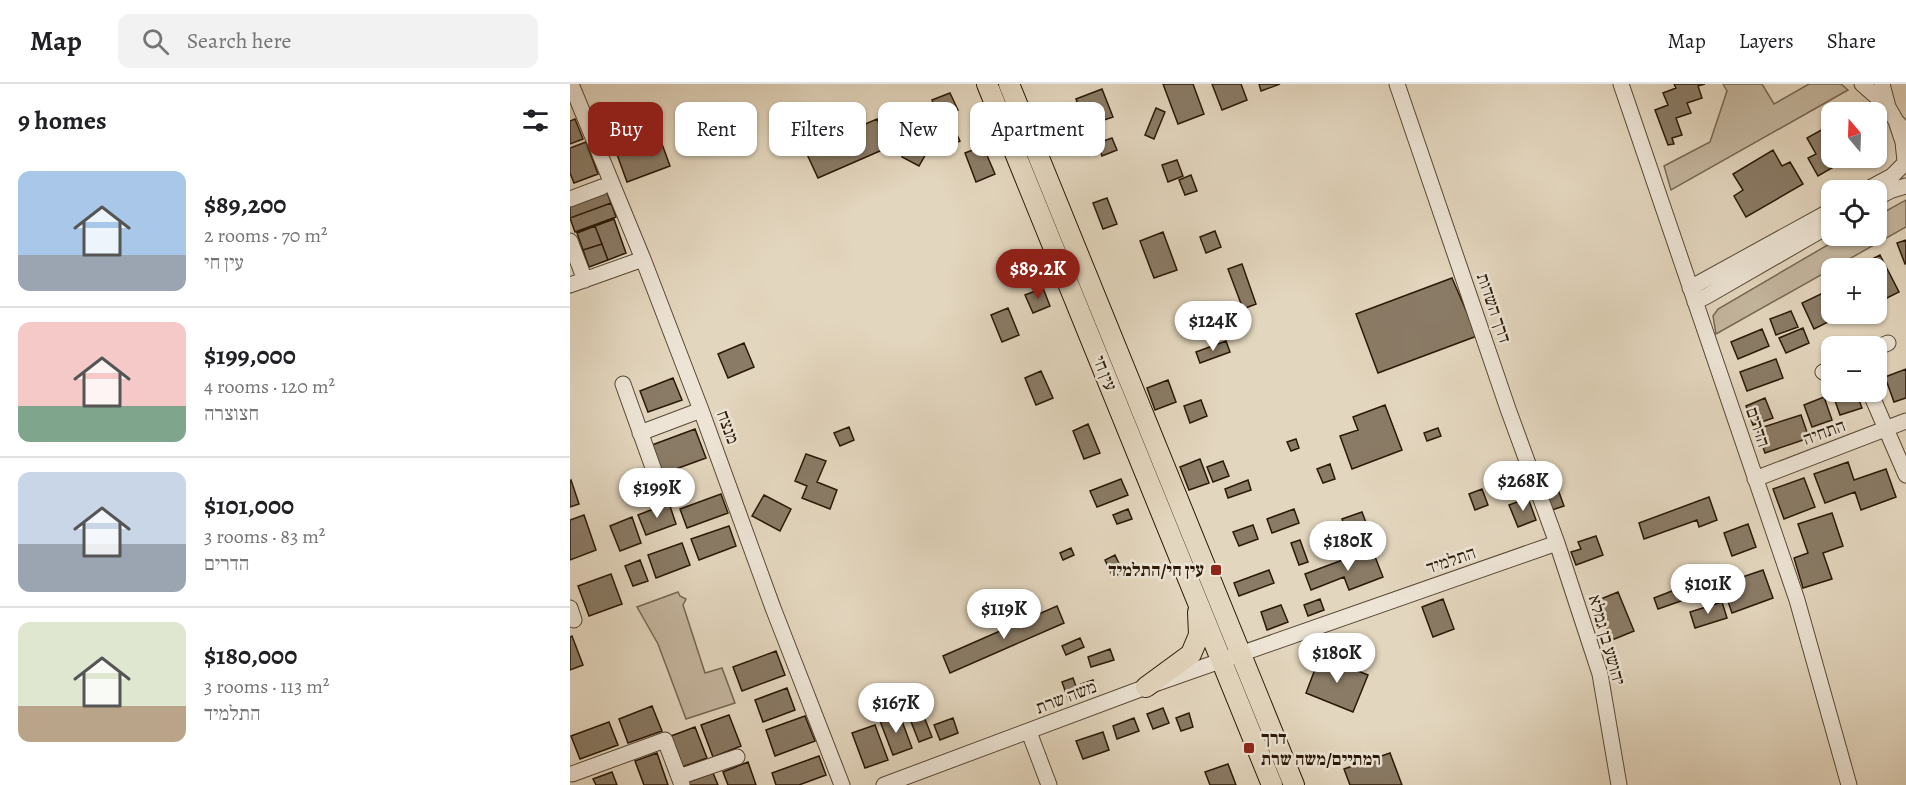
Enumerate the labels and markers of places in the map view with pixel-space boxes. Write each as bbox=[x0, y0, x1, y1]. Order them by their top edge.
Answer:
pin: $89.2K bbox=[989, 249, 1087, 300]
pin: $124K bbox=[1171, 301, 1255, 352]
pin: $268K bbox=[1481, 461, 1565, 512]
pin: $199K bbox=[615, 468, 699, 519]
pin: $180K bbox=[1306, 521, 1390, 572]
place label: עין חי/התלמיד bbox=[1108, 558, 1204, 582]
marker: עין חי/התלמיד bbox=[1209, 563, 1223, 577]
pin: $101K bbox=[1666, 564, 1750, 615]
pin: $119K bbox=[962, 589, 1046, 640]
pin: $180K bbox=[1295, 633, 1379, 684]
pin: $167K bbox=[854, 683, 938, 734]
place label: דרך רמתיים/משה שרת bbox=[1261, 726, 1381, 771]
marker: דרך רמתיים/משה שרת bbox=[1242, 741, 1256, 755]

